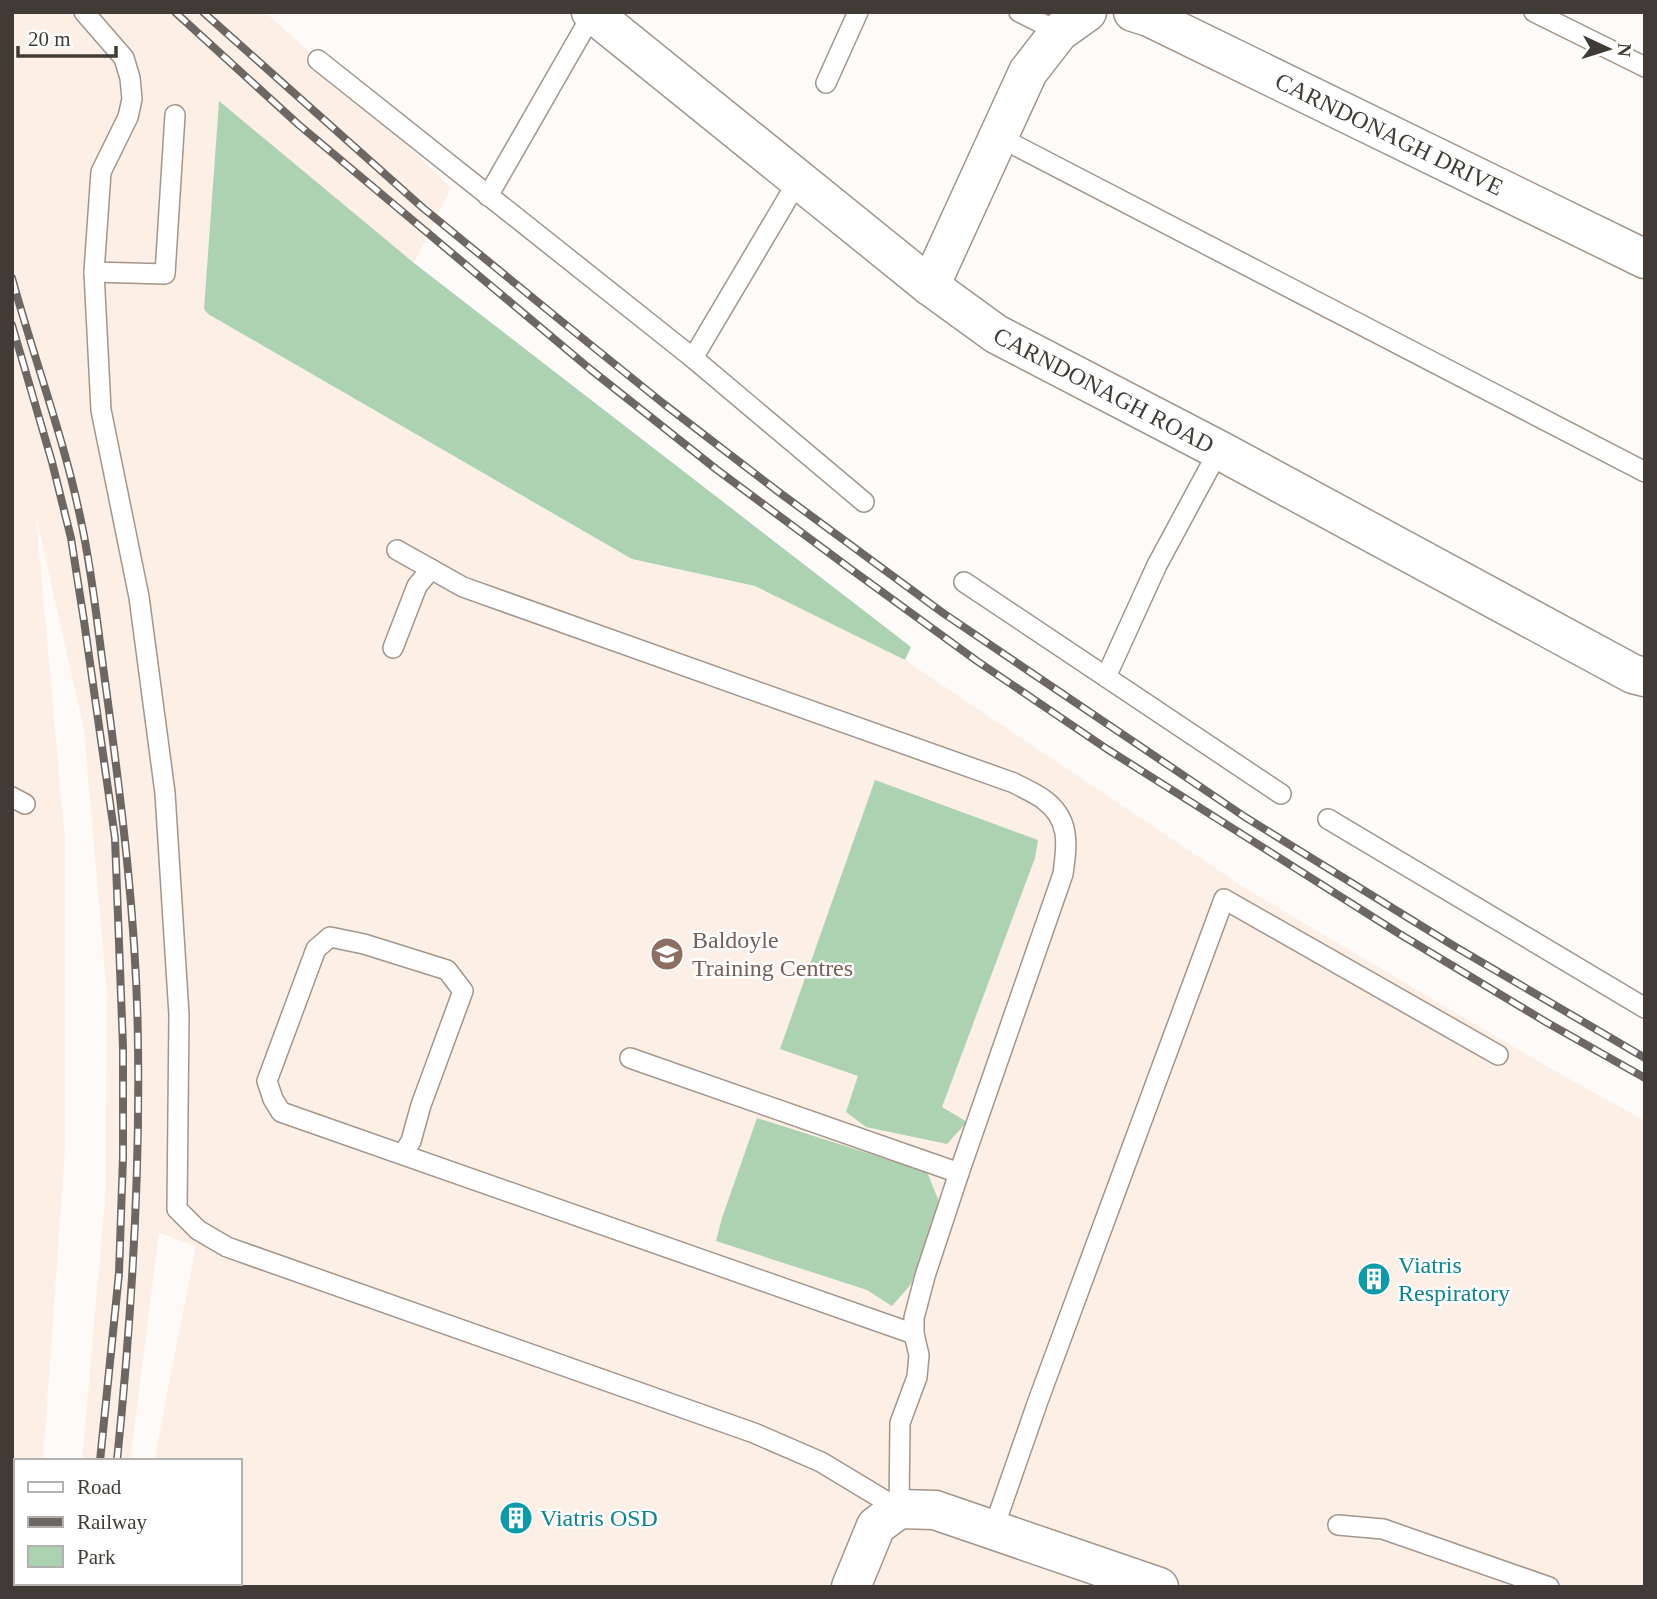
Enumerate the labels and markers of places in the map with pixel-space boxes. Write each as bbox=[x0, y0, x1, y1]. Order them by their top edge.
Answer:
place label: Baldoyle Training Centres bbox=[692, 927, 853, 981]
school or university icon: Baldoyle Training Centres bbox=[648, 935, 686, 973]
place label: Viatris Respiratory bbox=[1398, 1252, 1510, 1306]
building icon: Viatris Respiratory bbox=[1355, 1260, 1393, 1298]
building icon: Viatris OSD bbox=[497, 1499, 535, 1537]
place label: Viatris OSD bbox=[540, 1505, 658, 1531]

